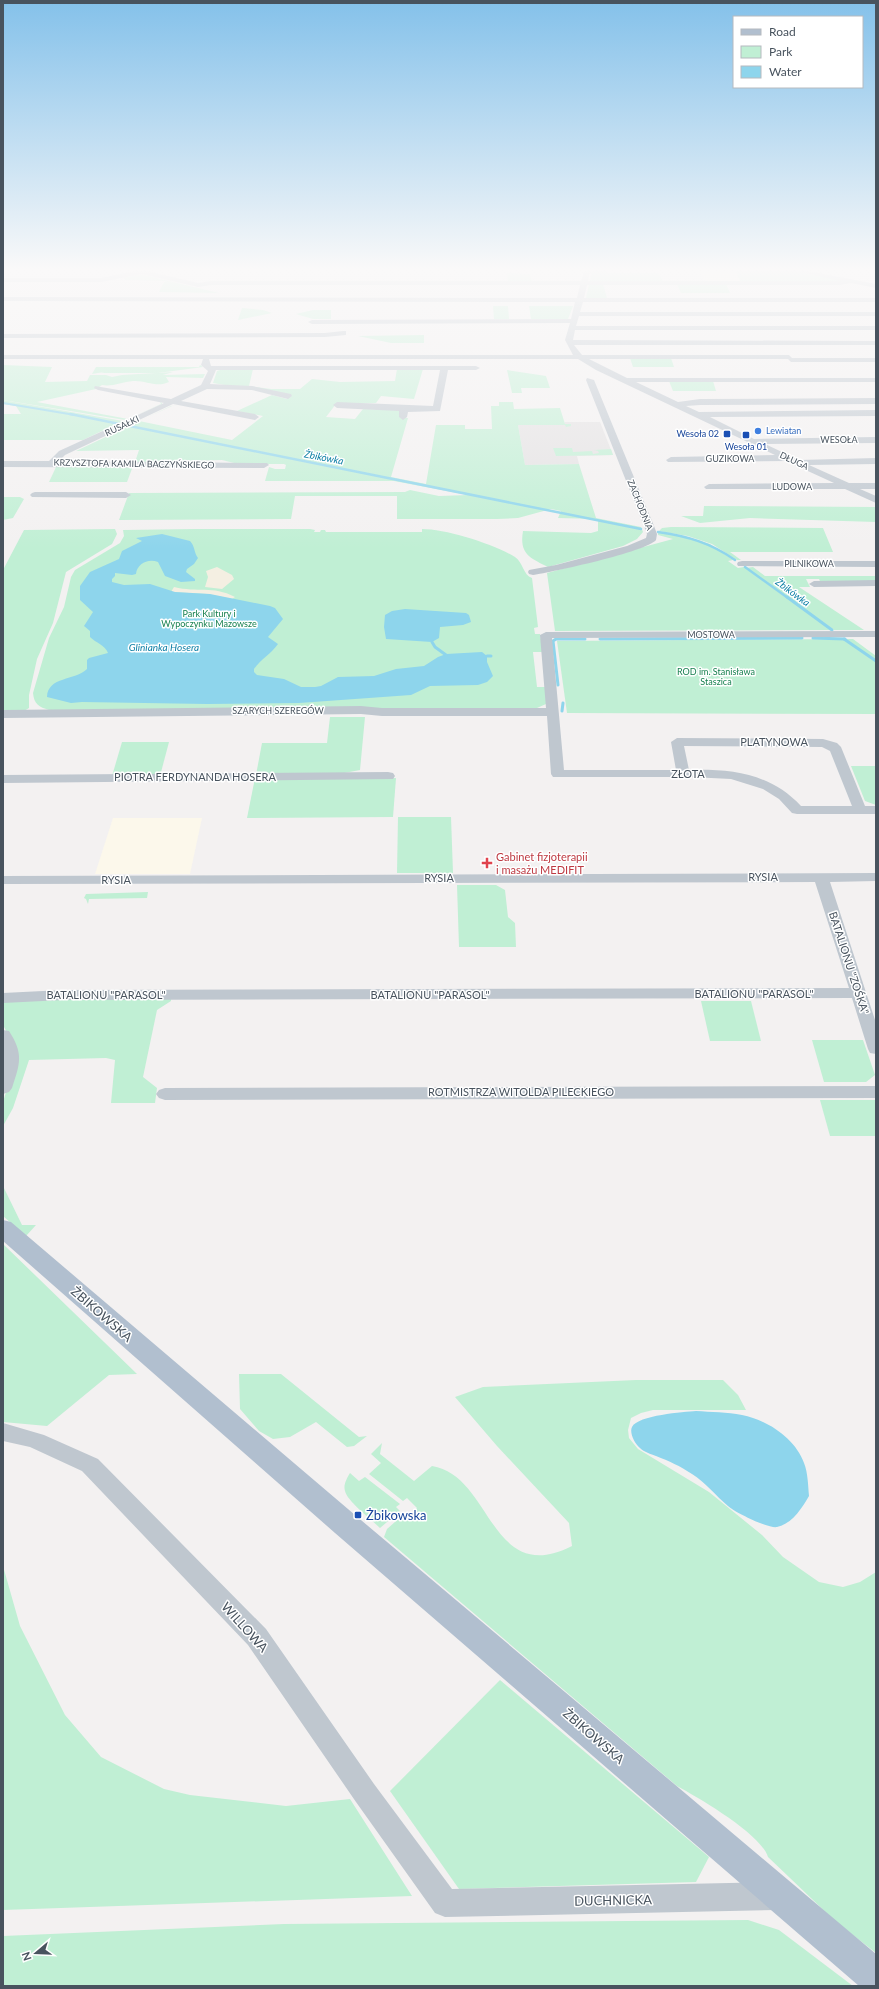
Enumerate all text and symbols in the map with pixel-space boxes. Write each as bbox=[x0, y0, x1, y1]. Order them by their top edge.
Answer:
legend bbox=[733, 16, 863, 88]
text: Road bbox=[769, 24, 796, 39]
text: Park bbox=[769, 44, 793, 59]
text: Water bbox=[769, 64, 802, 79]
street label: RUSAŁKI bbox=[103, 413, 141, 438]
place label: Lewiatan bbox=[766, 425, 801, 436]
marker: Lewiatan bbox=[753, 426, 763, 436]
place label: Wesoła 02 bbox=[676, 428, 719, 439]
marker: Wesoła 02 bbox=[722, 429, 732, 439]
marker: Wesoła 01 bbox=[741, 430, 751, 440]
street label: WESOŁA bbox=[820, 434, 859, 445]
place label: Wesoła 01 bbox=[725, 441, 767, 452]
water label: Żbikówka bbox=[302, 447, 345, 467]
street label: DŁUGA bbox=[778, 449, 811, 472]
street label: GUZIKOWA bbox=[706, 453, 755, 464]
street label: KRZYSZTOFA KAMILA BACZYŃSKIEGO bbox=[53, 457, 215, 470]
street label: ZACHODNIA bbox=[625, 478, 656, 533]
street label: LUDOWA bbox=[772, 481, 813, 492]
street label: PILNIKOWA bbox=[784, 558, 835, 569]
water label: Żbikówka bbox=[773, 575, 813, 608]
park label: Park Kultury i Wypoczynku Mazowsze bbox=[161, 608, 257, 629]
street label: MOSTOWA bbox=[687, 629, 736, 640]
water label: Glinianka Hosera bbox=[129, 641, 199, 653]
park label: ROD im. Stanisława Staszica bbox=[677, 666, 755, 687]
street label: SZARYCH SZEREGÓW bbox=[232, 705, 324, 716]
street label: PLATYNOWA bbox=[740, 735, 808, 748]
street label: ZŁOTA bbox=[671, 767, 705, 780]
street label: PIOTRA FERDYNANDA HOSERA bbox=[114, 770, 276, 783]
place label: Gabinet fizjoterapii i masażu MEDIFIT bbox=[496, 850, 588, 876]
marker: Gabinet fizjoterapii i masażu MEDIFIT bbox=[481, 857, 493, 869]
street label: RYSIA bbox=[748, 870, 778, 883]
street label: RYSIA bbox=[424, 871, 454, 884]
street label: RYSIA bbox=[101, 873, 131, 886]
street label: BATALIONU "ZOŚKA" bbox=[827, 910, 872, 1016]
street label: BATALIONU "PARASOL" bbox=[694, 987, 814, 1000]
street label: BATALIONU "PARASOL" bbox=[46, 988, 166, 1001]
street label: BATALIONU "PARASOL" bbox=[370, 988, 490, 1001]
street label: ROTMISTRZA WITOLDA PILECKIEGO bbox=[428, 1085, 614, 1098]
street label: ŻBIKOWSKA bbox=[68, 1283, 136, 1345]
place label: Żbikowska bbox=[366, 1507, 427, 1523]
marker: Żbikowska bbox=[353, 1510, 363, 1520]
street label: WILLOWA bbox=[218, 1599, 272, 1656]
street label: ŻBIKOWSKA bbox=[560, 1705, 628, 1767]
street label: DUCHNICKA bbox=[574, 1891, 652, 1909]
north arrow bbox=[16, 1933, 56, 1973]
text: N bbox=[19, 1950, 34, 1963]

